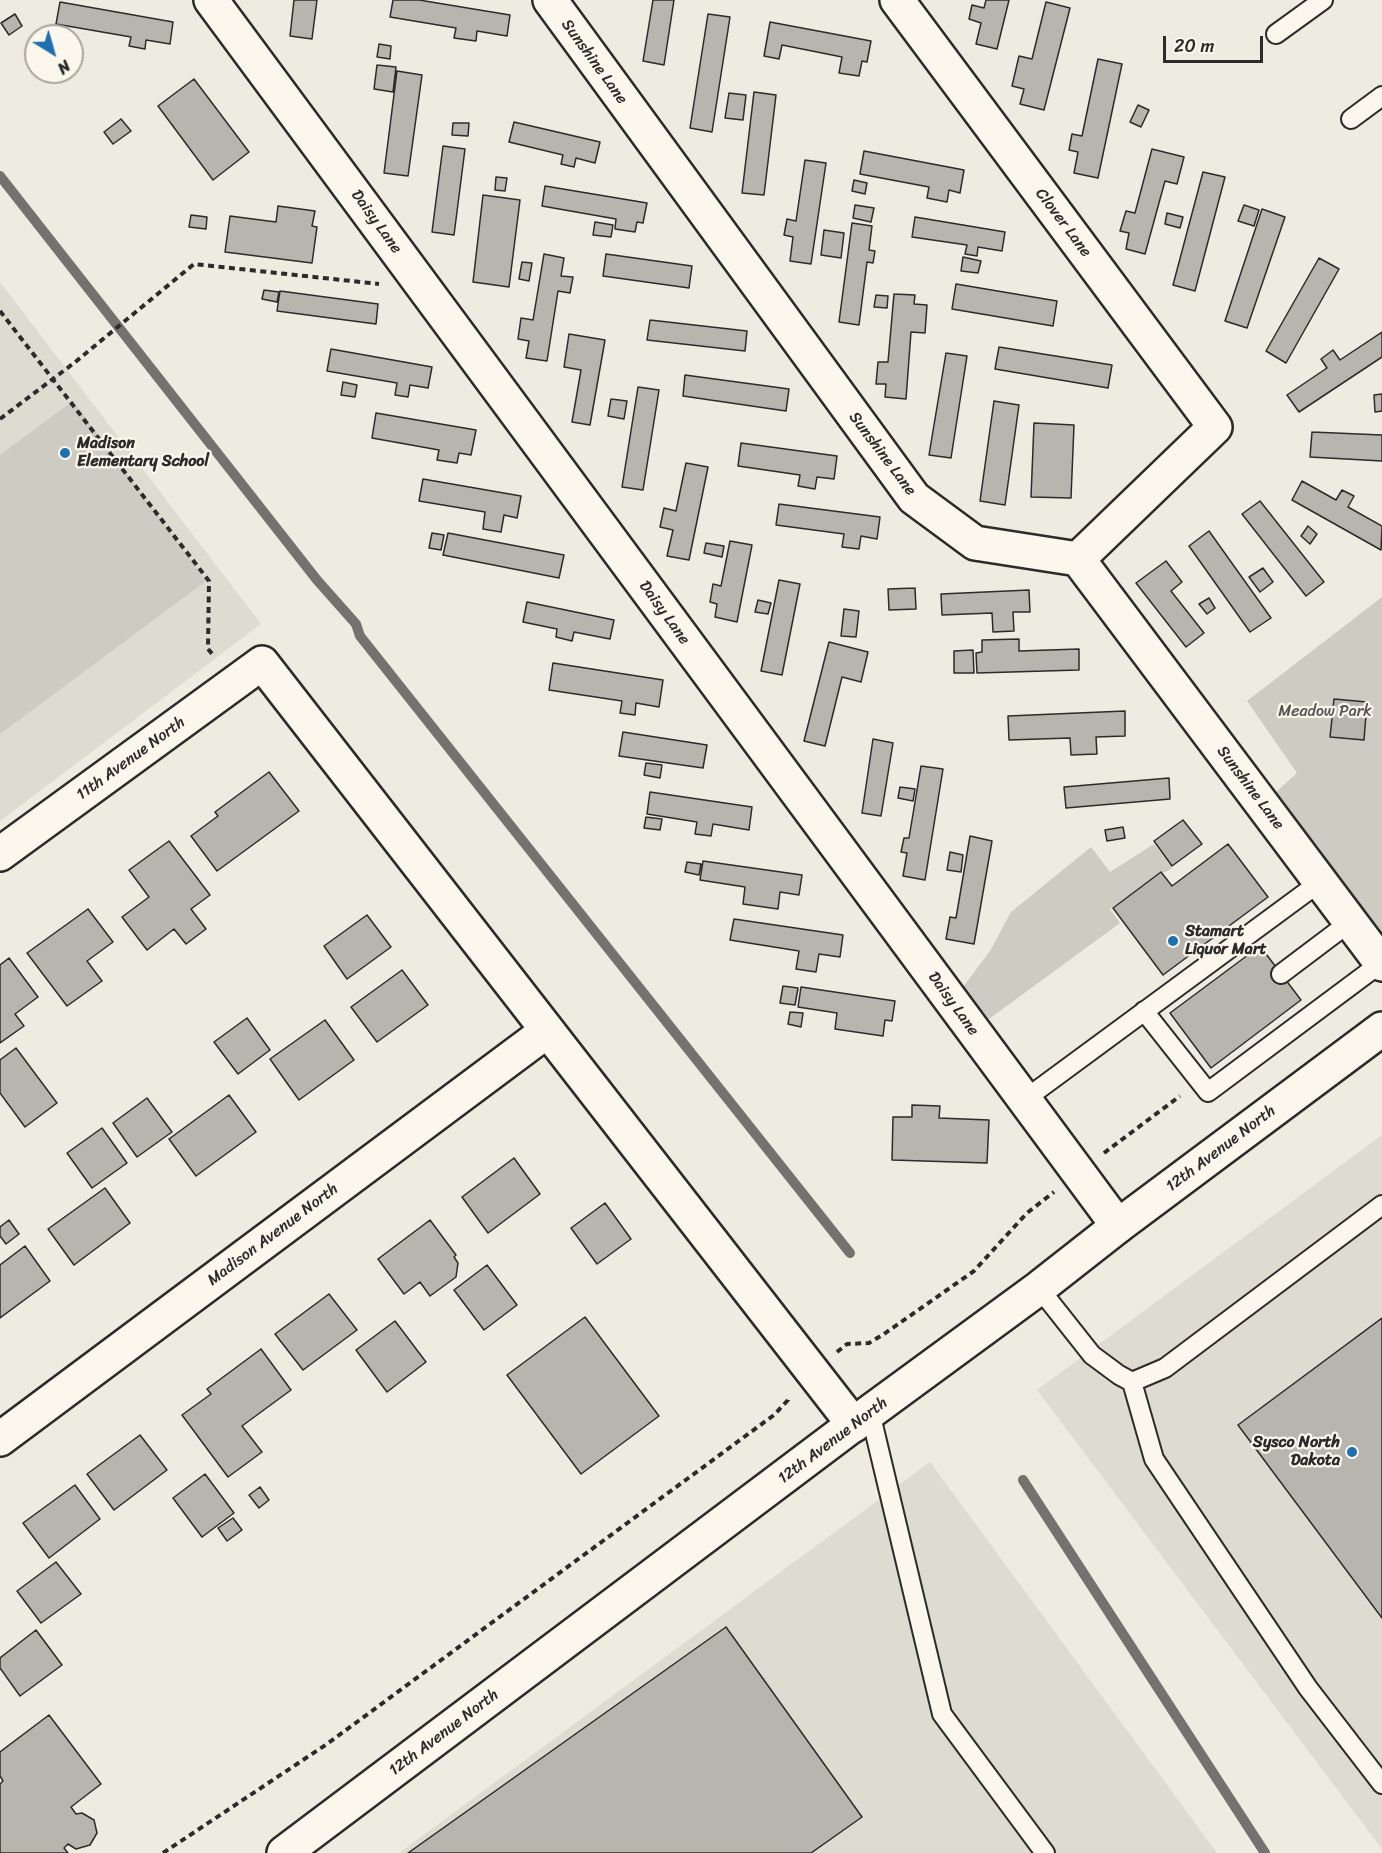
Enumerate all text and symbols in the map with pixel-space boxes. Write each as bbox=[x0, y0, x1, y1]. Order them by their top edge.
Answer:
street label: Sunshine Lane bbox=[557, 16, 631, 108]
north arrow bbox=[24, 24, 84, 84]
scale bar bbox=[1166, 24, 1266, 62]
text: 20 m bbox=[1174, 30, 1214, 62]
text: N bbox=[51, 52, 77, 82]
street label: Clover Lane bbox=[1031, 185, 1095, 261]
street label: Daisy Lane bbox=[346, 186, 406, 258]
street label: Sunshine Lane bbox=[844, 408, 920, 500]
place label: Madison Elementary School bbox=[77, 434, 209, 472]
marker: Madison Elementary School bbox=[58, 446, 72, 460]
street label: Daisy Lane bbox=[634, 577, 694, 649]
park label: Meadow Park bbox=[1278, 702, 1372, 722]
street label: 11th Avenue North bbox=[73, 713, 189, 805]
street label: Sunshine Lane bbox=[1212, 742, 1288, 834]
place label: Stamart Liquor Mart bbox=[1185, 922, 1266, 960]
marker: Stamart Liquor Mart bbox=[1166, 934, 1180, 948]
street label: Daisy Lane bbox=[923, 968, 983, 1040]
street label: 12th Avenue North bbox=[1163, 1102, 1279, 1196]
street label: Madison Avenue North bbox=[204, 1180, 342, 1290]
street label: 12th Avenue North bbox=[775, 1394, 891, 1488]
place label: Sysco North Dakota bbox=[1253, 1433, 1340, 1471]
marker: Sysco North Dakota bbox=[1345, 1445, 1359, 1459]
street label: 12th Avenue North bbox=[386, 1686, 502, 1780]

